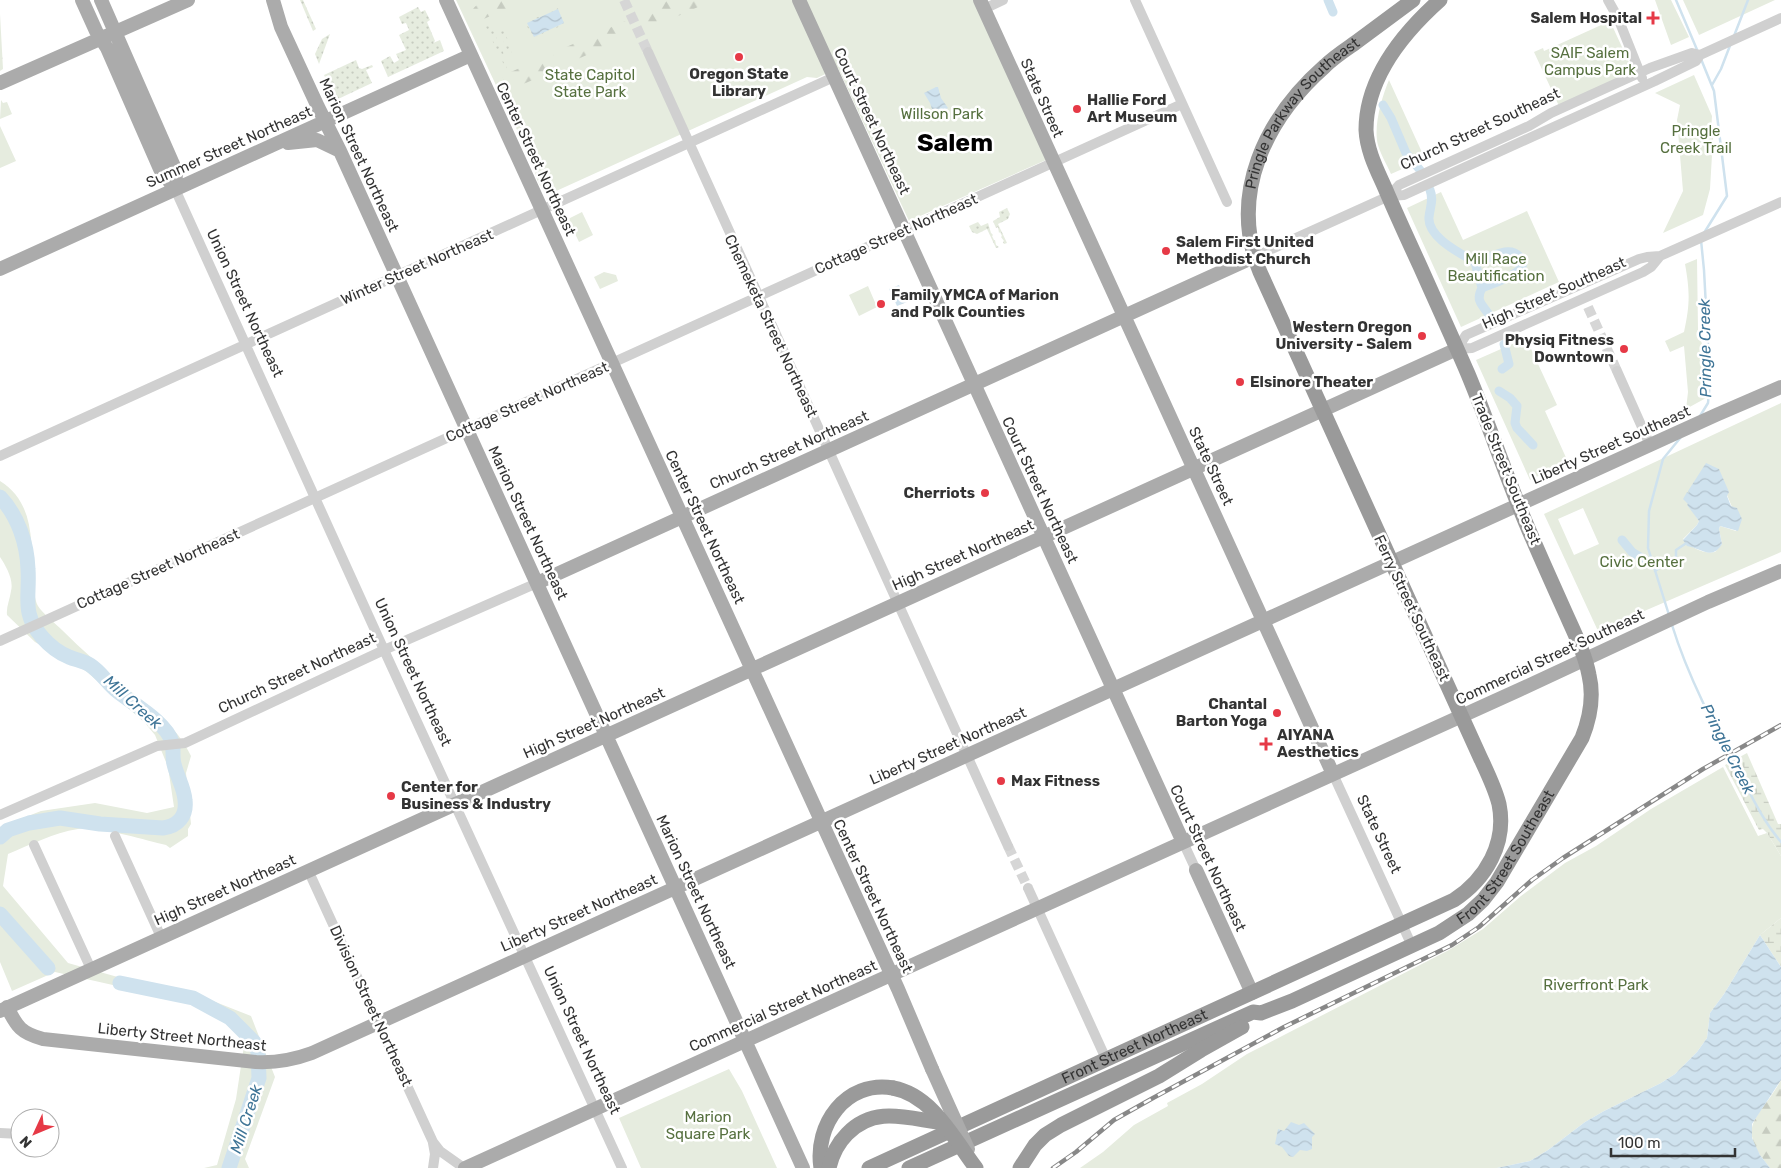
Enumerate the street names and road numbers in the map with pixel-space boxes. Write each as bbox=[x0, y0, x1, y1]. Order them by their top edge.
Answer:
street label: Pringle Parkway Southeast bbox=[1242, 34, 1363, 191]
street label: Court Street Northeast bbox=[830, 45, 914, 197]
street label: State Street bbox=[1017, 56, 1068, 140]
street label: Marion Street Northeast bbox=[315, 75, 403, 235]
street label: Center Street Northeast bbox=[492, 79, 580, 239]
street label: Church Street Southeast bbox=[1397, 84, 1563, 174]
street label: Summer Street Northeast bbox=[143, 102, 315, 192]
street label: Cottage Street Northeast bbox=[812, 190, 980, 278]
street label: Winter Street Northeast bbox=[338, 225, 496, 309]
street label: Union Street Northeast bbox=[203, 226, 287, 380]
street label: Chemeketa Street Northeast bbox=[721, 232, 821, 420]
street label: High Street Southeast bbox=[1479, 253, 1629, 333]
street label: Cottage Street Northeast bbox=[443, 358, 611, 446]
street label: Trade Street Southeast bbox=[1467, 391, 1545, 547]
street label: Liberty Street Southeast bbox=[1529, 402, 1693, 488]
street label: Church Street Northeast bbox=[707, 407, 871, 493]
street label: Court Street Northeast bbox=[998, 414, 1082, 566]
street label: State Street bbox=[1185, 424, 1237, 508]
street label: Marion Street Northeast bbox=[484, 443, 572, 603]
street label: Center Street Northeast bbox=[661, 447, 749, 607]
street label: High Street Northeast bbox=[889, 516, 1037, 594]
street label: Cottage Street Northeast bbox=[74, 525, 242, 613]
street label: Ferry Street Southeast bbox=[1370, 532, 1454, 684]
street label: Union Street Northeast bbox=[371, 595, 455, 749]
street label: Commercial Street Southeast bbox=[1453, 605, 1647, 709]
street label: Church Street Northeast bbox=[215, 628, 379, 717]
street label: High Street Northeast bbox=[520, 684, 668, 762]
street label: Liberty Street Northeast bbox=[867, 703, 1029, 789]
street label: Court Street Northeast bbox=[1166, 782, 1250, 934]
street label: Front Street Southeast bbox=[1453, 787, 1558, 928]
street label: State Street bbox=[1353, 792, 1405, 876]
street label: Marion Street Northeast bbox=[652, 812, 740, 972]
street label: Center Street Northeast bbox=[829, 816, 917, 976]
street label: High Street Northeast bbox=[151, 851, 299, 929]
street label: Liberty Street Northeast bbox=[498, 870, 660, 956]
street label: Division Street Northeast bbox=[326, 923, 416, 1089]
street label: Commercial Street Northeast bbox=[686, 956, 880, 1056]
street label: Union Street Northeast bbox=[540, 963, 624, 1117]
street label: Front Street Northeast bbox=[1059, 1005, 1210, 1088]
street label: Liberty Street Northeast bbox=[97, 1019, 267, 1055]

